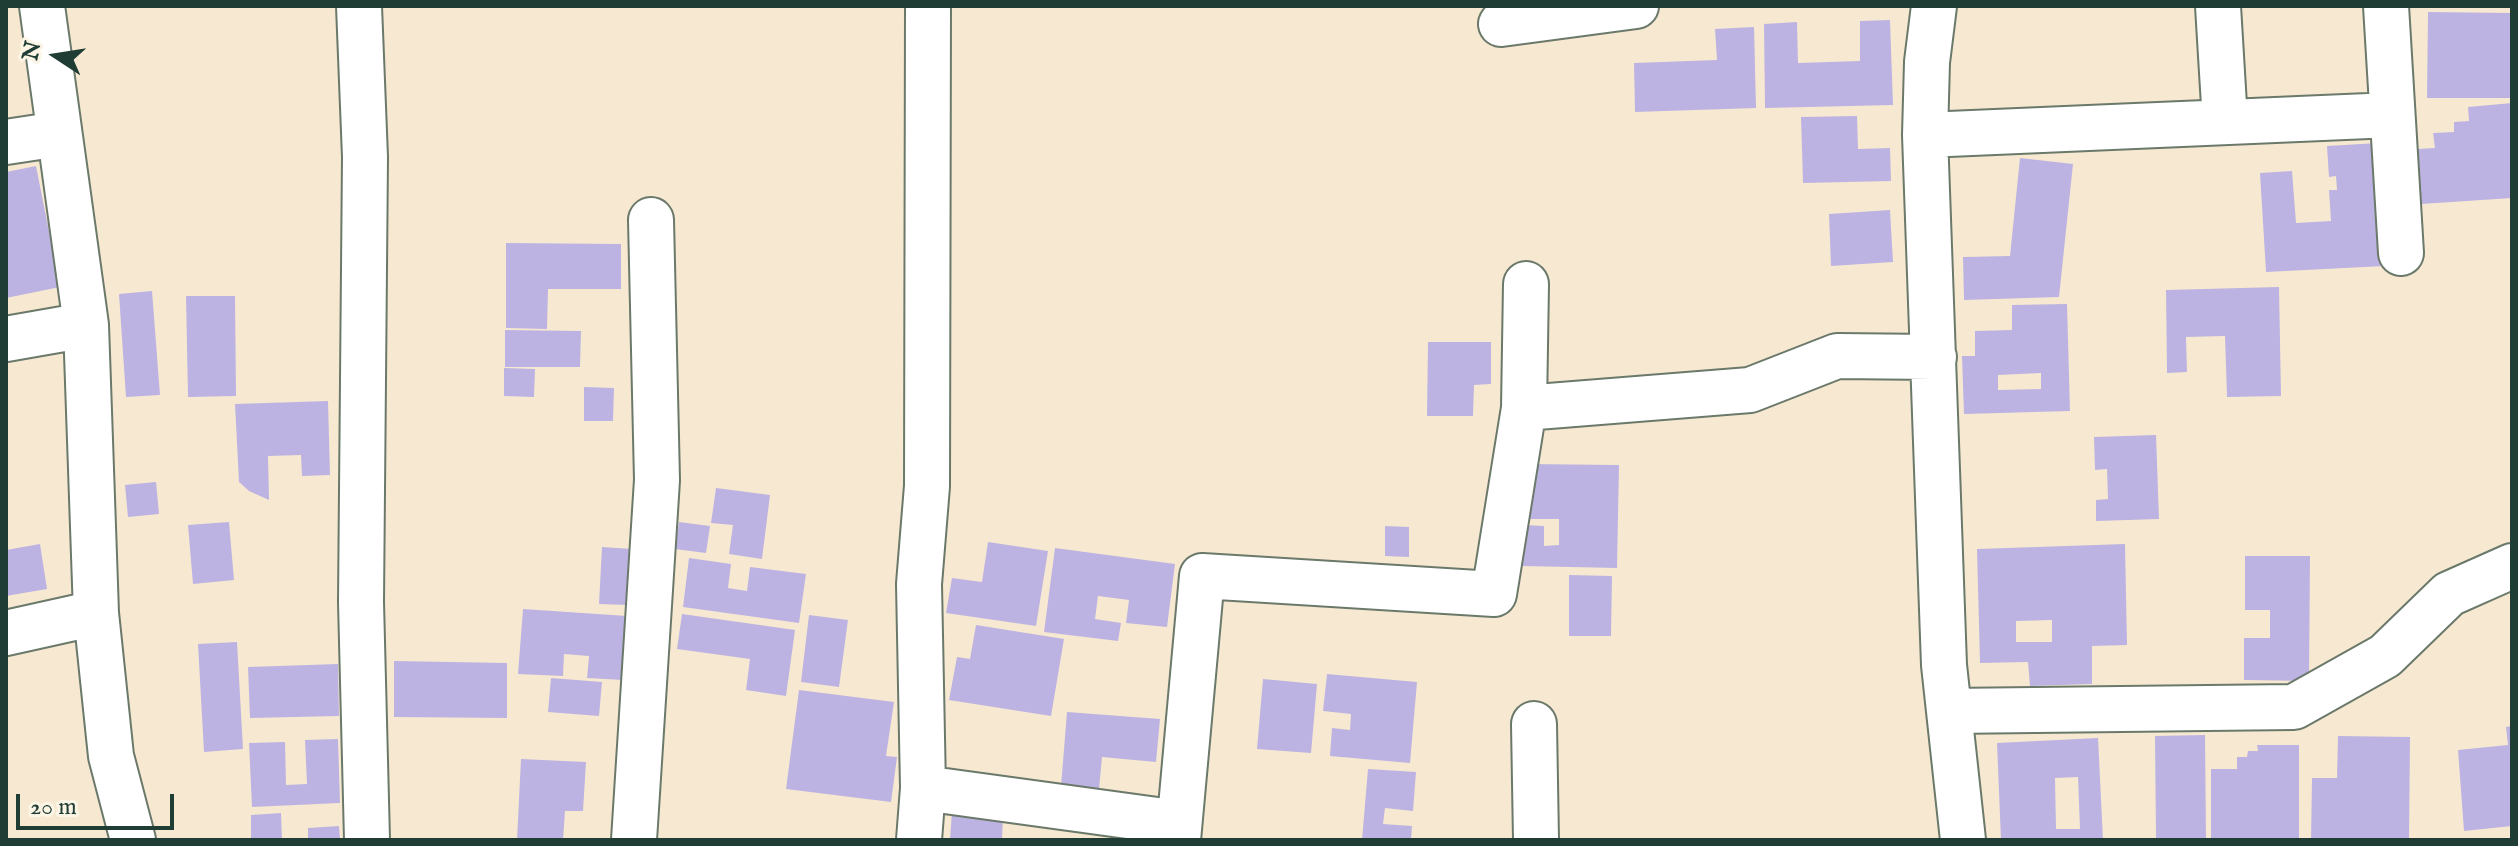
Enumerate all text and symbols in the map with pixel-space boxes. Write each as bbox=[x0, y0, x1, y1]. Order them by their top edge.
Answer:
north arrow bbox=[16, 16, 96, 96]
text: N bbox=[17, 39, 48, 63]
scale bar bbox=[20, 778, 178, 828]
text: 20 m bbox=[30, 792, 77, 823]

